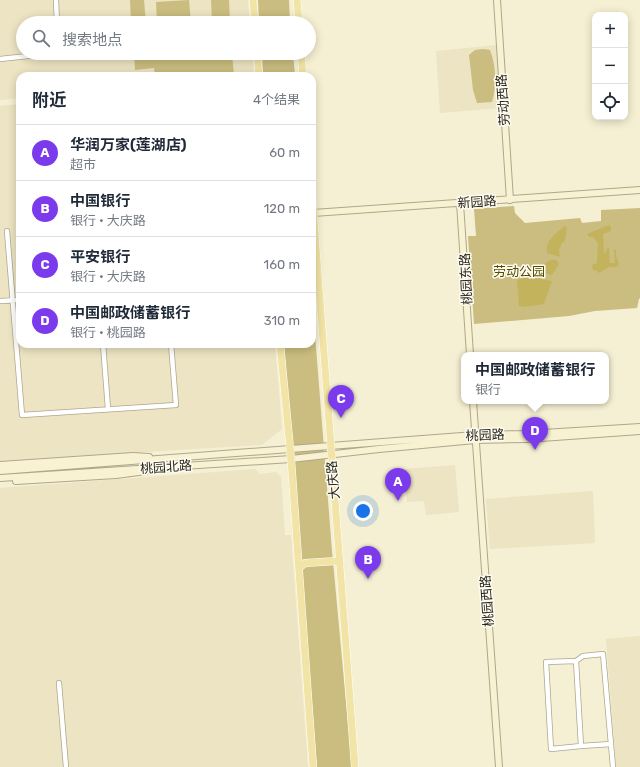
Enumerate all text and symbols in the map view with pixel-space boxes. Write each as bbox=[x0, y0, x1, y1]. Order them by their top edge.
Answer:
map controls bbox=[592, 12, 628, 120]
button: + bbox=[592, 12, 628, 48]
search box bbox=[16, 16, 316, 60]
icon: search bbox=[30, 27, 52, 49]
text: 搜索地点 bbox=[62, 31, 122, 49]
button: − bbox=[592, 48, 628, 84]
street label: 劳动西路 bbox=[494, 74, 512, 126]
button: locate bbox=[592, 84, 628, 120]
text: 附近 bbox=[32, 90, 66, 110]
text: 4个结果 bbox=[253, 92, 300, 107]
text: 华润万家(莲湖店) bbox=[70, 136, 187, 154]
text: A bbox=[40, 145, 50, 160]
text: 60 m bbox=[269, 145, 300, 160]
text: 超市 bbox=[70, 157, 96, 172]
text: 中国银行 bbox=[70, 192, 130, 210]
street label: 新园路 bbox=[457, 193, 497, 211]
text: B bbox=[40, 201, 50, 216]
text: 120 m bbox=[264, 201, 300, 216]
text: 银行 · 大庆路 bbox=[70, 213, 146, 228]
text: 平安银行 bbox=[70, 248, 130, 266]
street label: 桃园东路 bbox=[457, 253, 475, 305]
text: C bbox=[40, 257, 50, 272]
text: 160 m bbox=[264, 257, 300, 272]
park label: 劳动公园 bbox=[493, 264, 545, 279]
text: 银行 · 大庆路 bbox=[70, 269, 146, 284]
text: 中国邮政储蓄银行 bbox=[70, 304, 190, 322]
text: D bbox=[40, 313, 50, 328]
text: 310 m bbox=[264, 313, 300, 328]
text: 银行 · 桃园路 bbox=[70, 325, 146, 340]
popup bbox=[461, 352, 609, 404]
text: 中国邮政储蓄银行 bbox=[475, 361, 595, 379]
text: 银行 bbox=[475, 382, 501, 397]
pin: C bbox=[328, 385, 354, 418]
pin: D bbox=[522, 417, 548, 450]
street label: 桃园路 bbox=[465, 427, 505, 443]
street label: 桃园北路 bbox=[140, 458, 192, 476]
street label: 大庆路 bbox=[324, 460, 342, 500]
pin: A bbox=[385, 468, 411, 501]
your location bbox=[353, 501, 373, 521]
pin: B bbox=[355, 546, 381, 579]
street label: 桃园西路 bbox=[478, 575, 496, 627]

